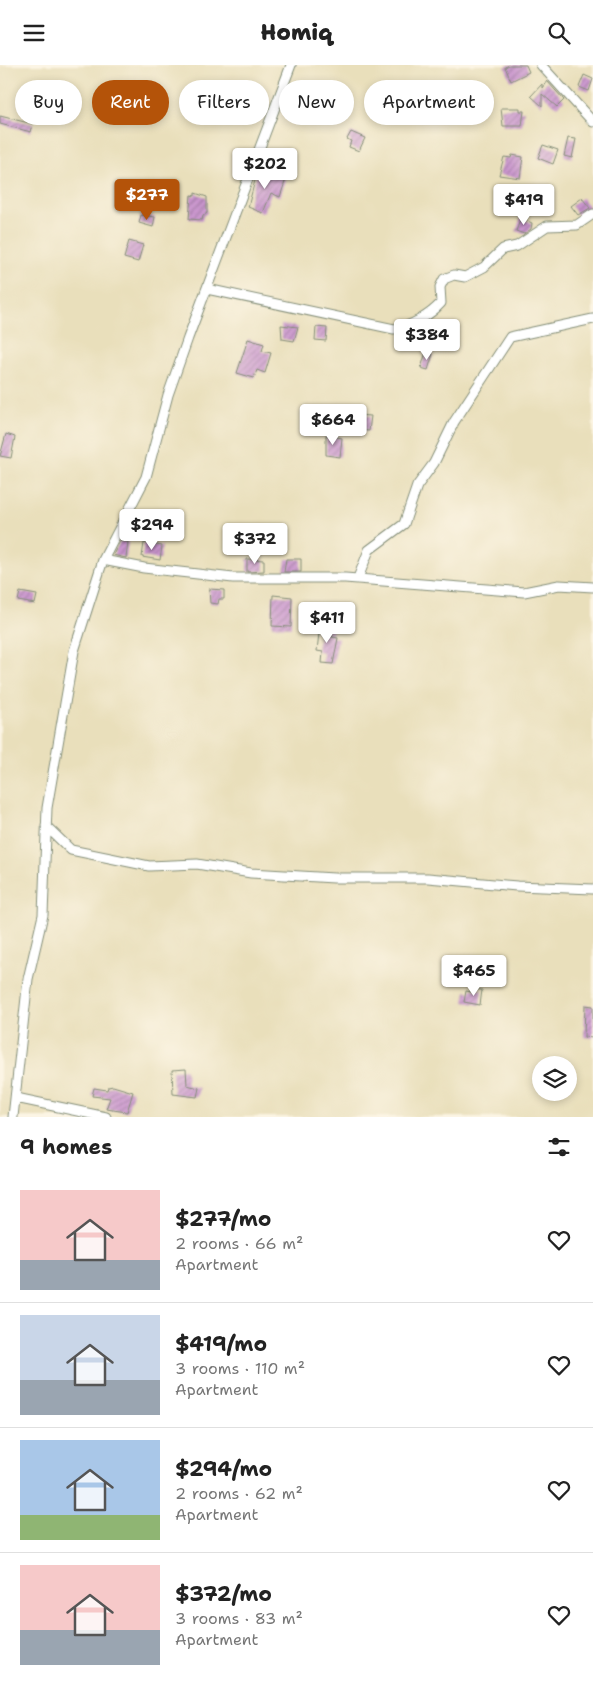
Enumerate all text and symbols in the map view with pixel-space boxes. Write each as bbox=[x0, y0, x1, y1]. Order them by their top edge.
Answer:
text: Homiq bbox=[261, 18, 332, 47]
icon: menu bbox=[20, 19, 48, 47]
icon: search bbox=[545, 19, 573, 47]
chip: Buy bbox=[15, 80, 82, 125]
chip: Rent bbox=[92, 80, 169, 125]
chip: Filters bbox=[179, 80, 269, 125]
chip: New bbox=[279, 80, 354, 125]
chip: Apartment bbox=[364, 80, 494, 125]
pin: $202 bbox=[235, 147, 295, 190]
text: $202 bbox=[243, 153, 287, 174]
pin: $277 bbox=[117, 179, 177, 221]
text: $277 bbox=[125, 184, 169, 205]
pin: $419 bbox=[494, 184, 554, 226]
text: $419 bbox=[504, 189, 544, 210]
pin: $384 bbox=[397, 319, 457, 361]
text: $384 bbox=[405, 324, 449, 345]
pin: $664 bbox=[303, 403, 363, 446]
text: $664 bbox=[311, 409, 355, 430]
pin: $294 bbox=[122, 509, 182, 551]
text: $294 bbox=[130, 514, 174, 535]
pin: $372 bbox=[225, 523, 285, 565]
text: $372 bbox=[234, 528, 276, 549]
pin: $411 bbox=[297, 601, 357, 644]
text: $411 bbox=[309, 607, 345, 628]
pin: $465 bbox=[444, 955, 504, 997]
text: $465 bbox=[452, 960, 496, 981]
map controls bbox=[532, 1056, 577, 1101]
button: layers bbox=[532, 1056, 577, 1101]
text: 9 homes bbox=[20, 1133, 112, 1161]
icon: filters bbox=[545, 1133, 573, 1161]
text: $277/mo bbox=[175, 1205, 271, 1233]
icon: home bbox=[60, 1210, 120, 1270]
icon: heart bbox=[545, 1226, 573, 1254]
text: 2 rooms · 66 m² bbox=[175, 1233, 303, 1254]
text: Apartment bbox=[175, 1254, 258, 1275]
text: $419/mo bbox=[175, 1330, 267, 1358]
icon: home bbox=[60, 1335, 120, 1395]
icon: heart bbox=[545, 1351, 573, 1379]
text: 3 rooms · 110 m² bbox=[175, 1358, 305, 1379]
text: Apartment bbox=[175, 1379, 258, 1400]
text: $294/mo bbox=[175, 1455, 272, 1483]
icon: home bbox=[60, 1460, 120, 1520]
icon: heart bbox=[545, 1476, 573, 1504]
text: 2 rooms · 62 m² bbox=[175, 1483, 303, 1504]
text: Apartment bbox=[175, 1504, 258, 1525]
text: $372/mo bbox=[175, 1580, 272, 1608]
icon: home bbox=[60, 1585, 120, 1645]
icon: heart bbox=[545, 1601, 573, 1629]
text: 3 rooms · 83 m² bbox=[175, 1608, 303, 1629]
text: Apartment bbox=[175, 1629, 258, 1650]

